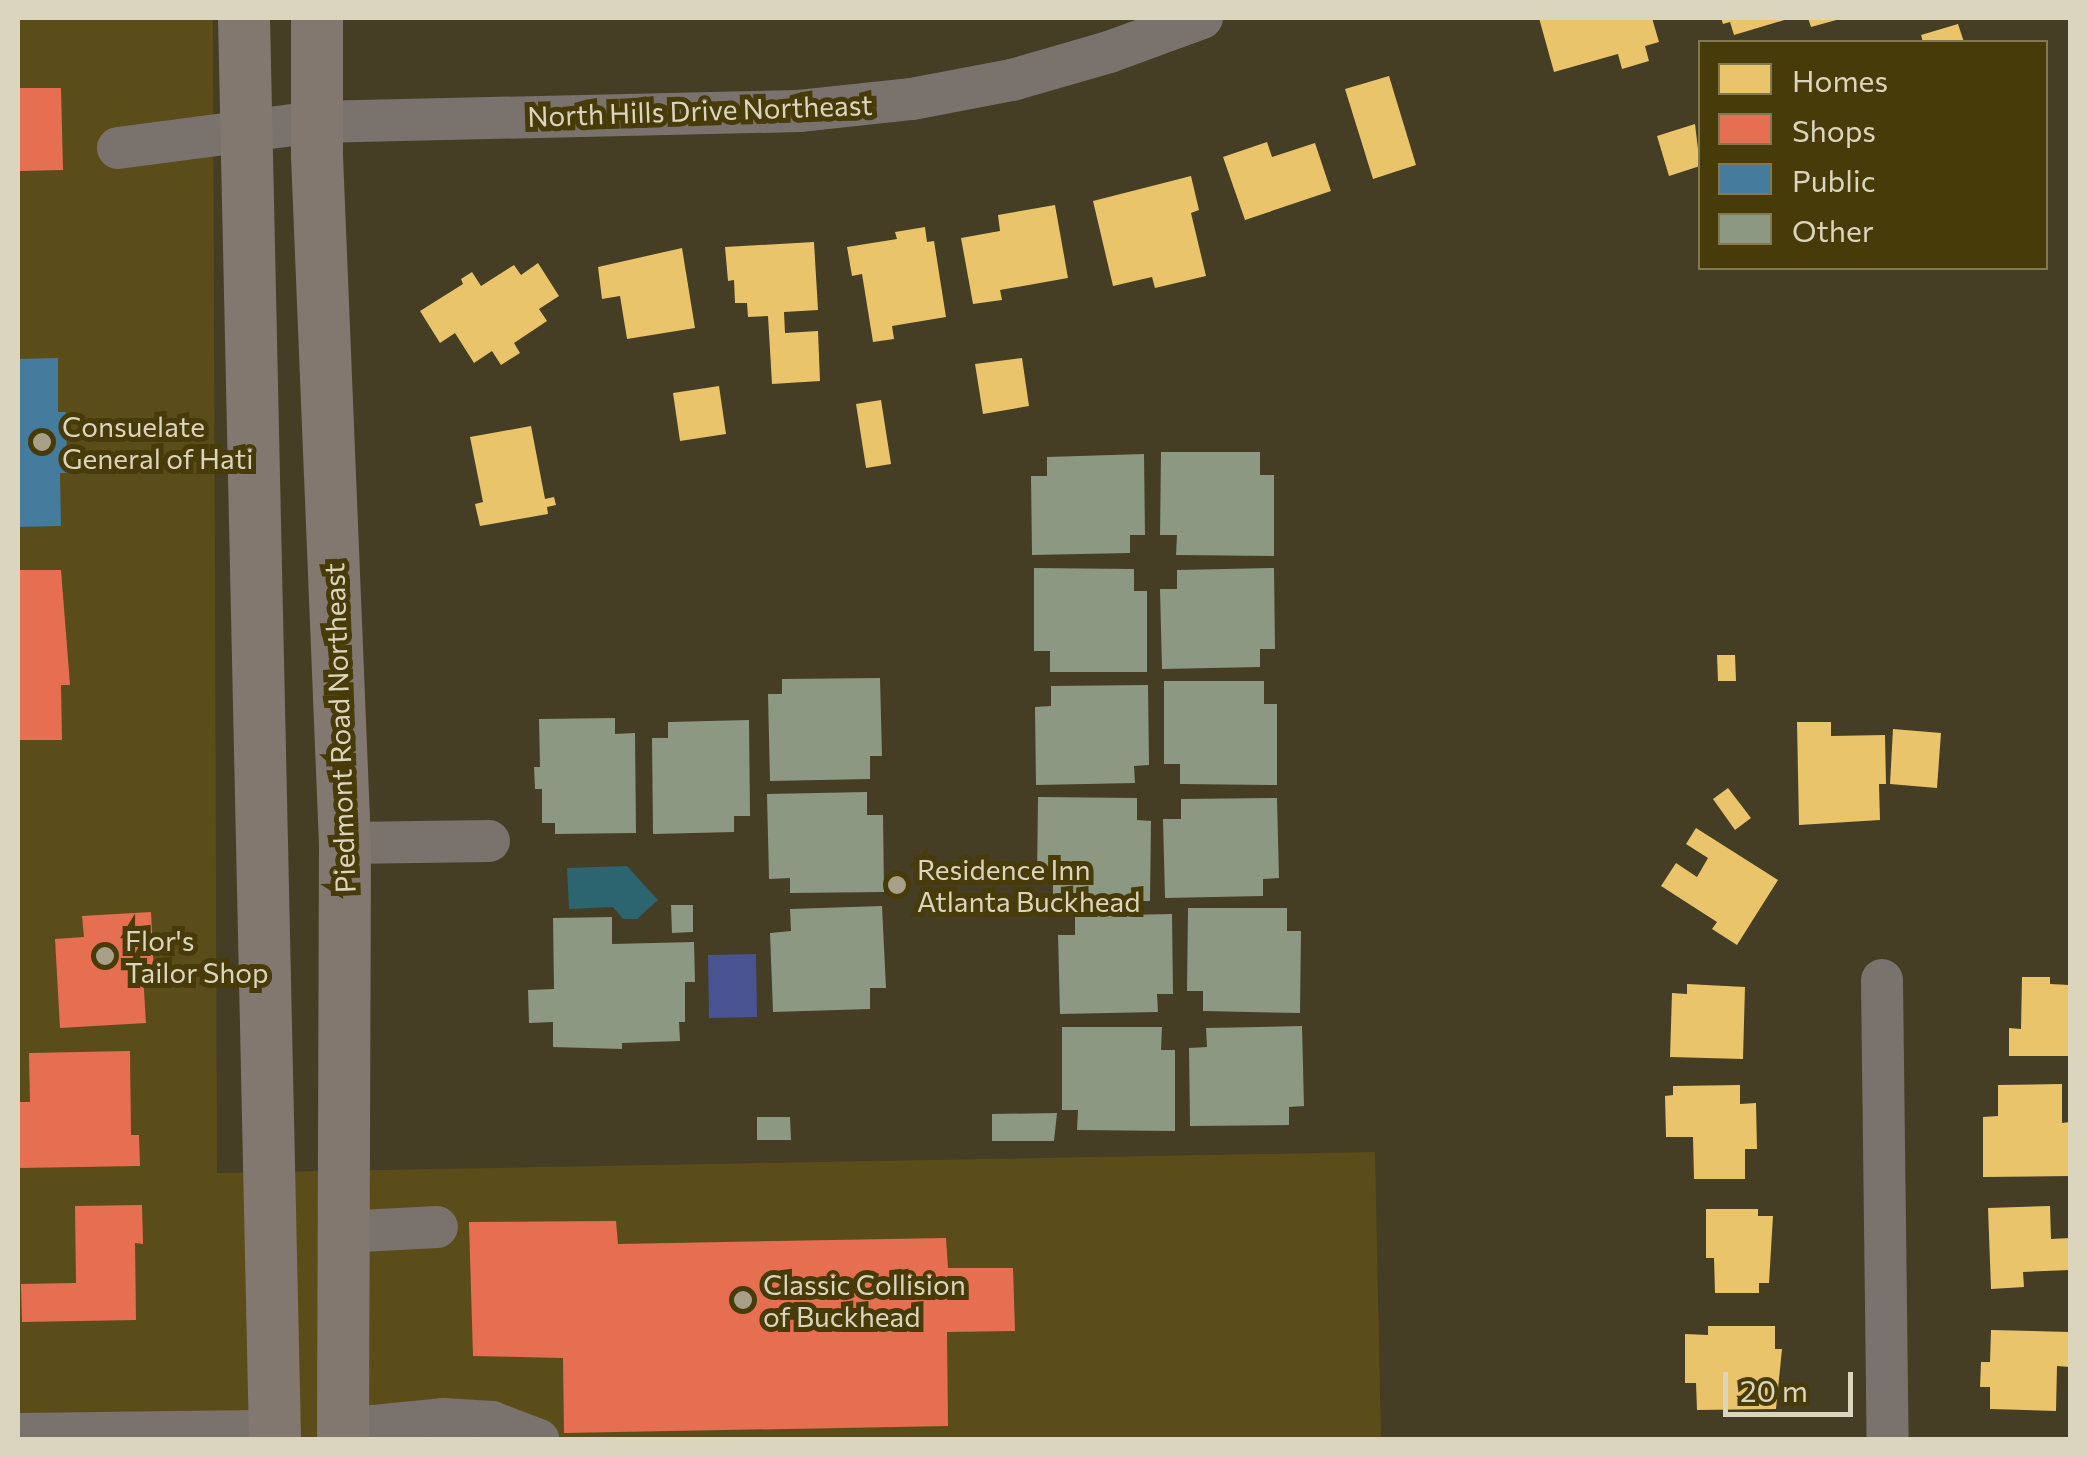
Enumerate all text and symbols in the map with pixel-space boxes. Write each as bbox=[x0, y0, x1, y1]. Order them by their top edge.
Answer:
legend bbox=[1698, 40, 2048, 270]
text: Homes bbox=[1792, 61, 1888, 98]
street label: North Hills Drive Northeast bbox=[527, 87, 873, 133]
text: Shops bbox=[1792, 111, 1876, 148]
text: Public bbox=[1792, 161, 1876, 198]
text: Other bbox=[1792, 211, 1874, 248]
place label: Consuelate General of Hati bbox=[62, 409, 253, 475]
marker: Consuelate General of Hati bbox=[31, 431, 53, 453]
street label: Piedmont Road Northeast bbox=[316, 562, 362, 894]
place label: Residence Inn Atlanta Buckhead bbox=[917, 852, 1140, 918]
marker: Residence Inn Atlanta Buckhead bbox=[886, 874, 908, 896]
place label: Flor's Tailor Shop bbox=[125, 923, 269, 989]
marker: Flor's Tailor Shop bbox=[94, 945, 116, 967]
place label: Classic Collision of Buckhead bbox=[763, 1267, 966, 1333]
marker: Classic Collision of Buckhead bbox=[732, 1289, 754, 1311]
scale bar bbox=[1728, 1352, 1858, 1414]
text: 20 m bbox=[1740, 1371, 1808, 1408]

